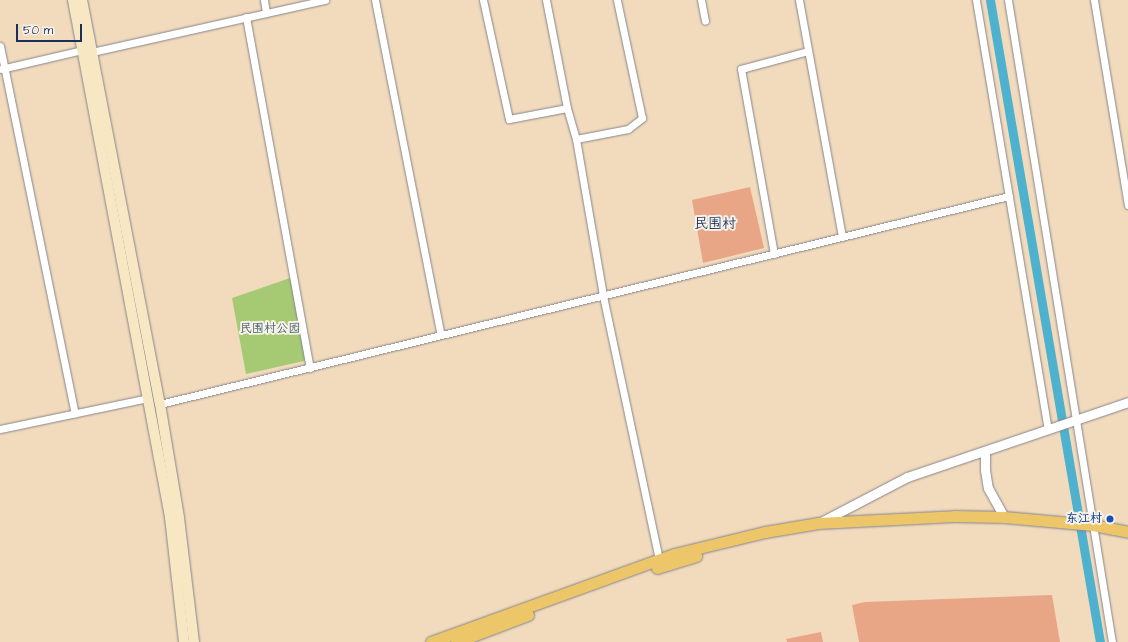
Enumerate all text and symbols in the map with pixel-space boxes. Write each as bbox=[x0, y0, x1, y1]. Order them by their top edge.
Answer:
scale bar bbox=[18, 16, 84, 42]
text: 50 m bbox=[23, 22, 53, 39]
district label: 民围村 bbox=[694, 216, 736, 232]
park label: 民围村公园 bbox=[240, 322, 300, 336]
place label: 东江村 bbox=[1066, 512, 1102, 526]
marker: 东江村 bbox=[1105, 514, 1115, 524]

